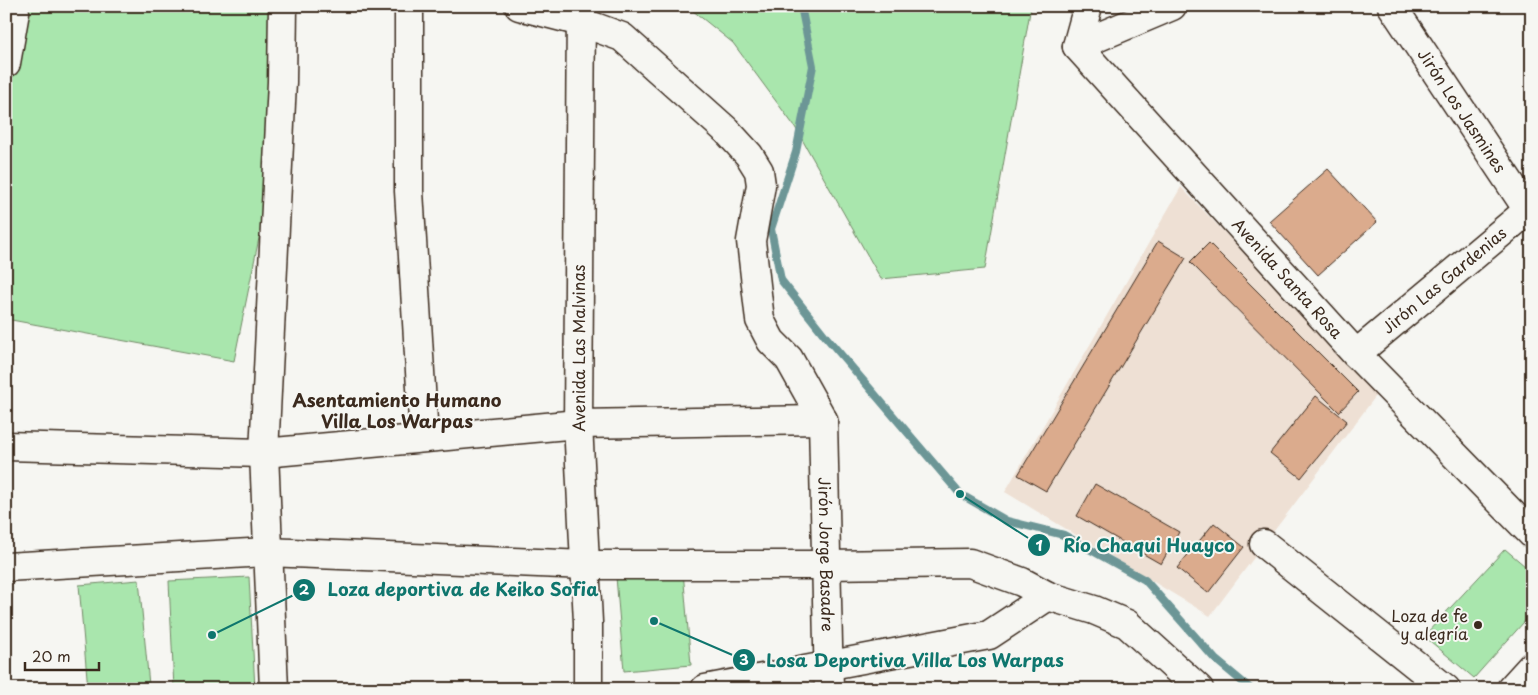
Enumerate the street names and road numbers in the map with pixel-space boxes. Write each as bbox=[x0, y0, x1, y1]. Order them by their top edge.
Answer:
street label: Jirón Los Jasmines bbox=[1413, 44, 1513, 177]
street label: Avenida Santa Rosa bbox=[1227, 212, 1349, 343]
street label: Jirón Las Gardenias bbox=[1376, 220, 1511, 339]
street label: Avenida Las Malvinas bbox=[566, 264, 590, 432]
street label: Jirón Jorge Basadre bbox=[813, 477, 841, 632]

